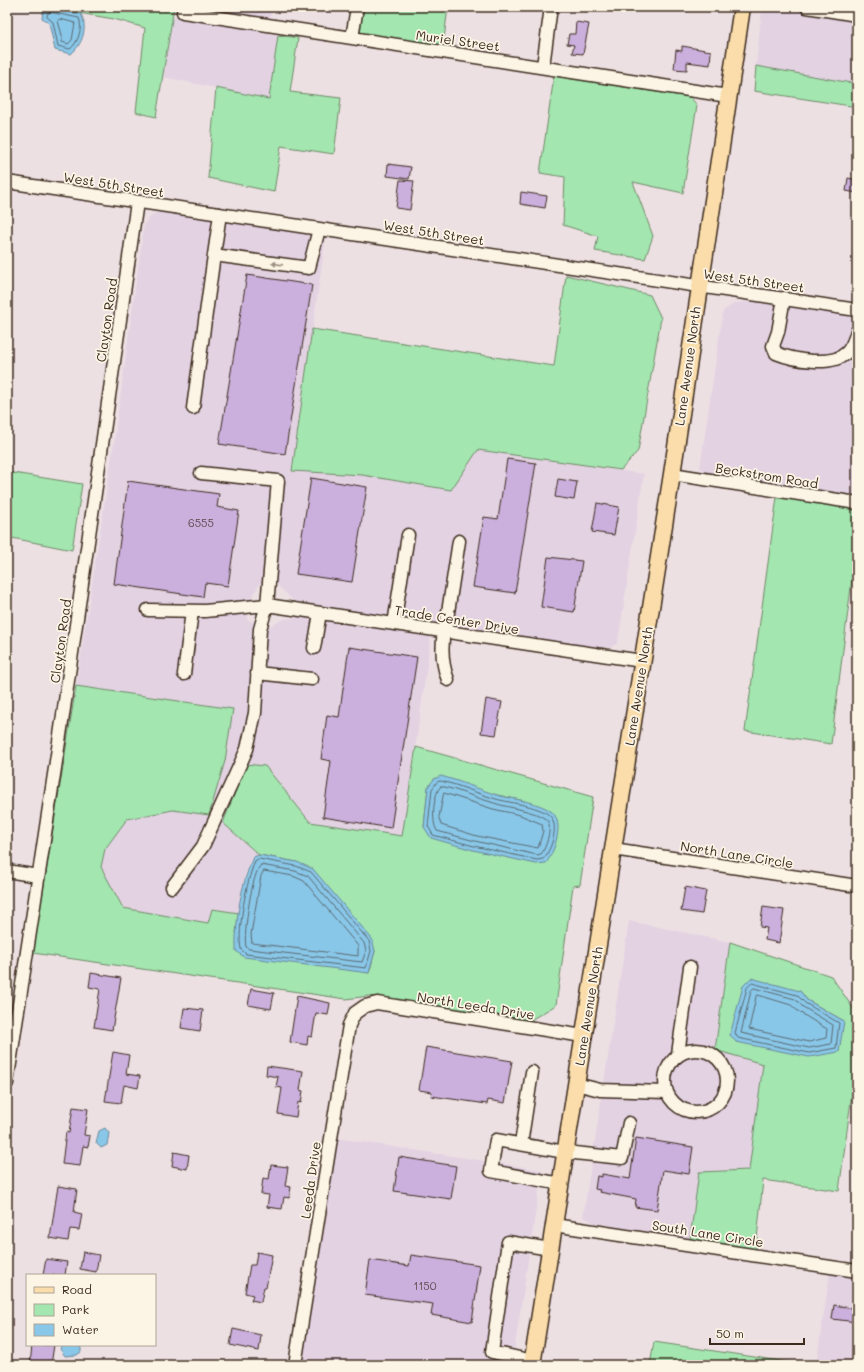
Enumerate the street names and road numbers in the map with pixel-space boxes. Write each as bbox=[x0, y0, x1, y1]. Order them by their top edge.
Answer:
street label: Muriel Street bbox=[415, 26, 501, 54]
street label: West 5th Street bbox=[62, 168, 166, 200]
street label: West 5th Street bbox=[382, 216, 486, 248]
street label: West 5th Street bbox=[702, 264, 806, 296]
street label: Clayton Road bbox=[92, 277, 120, 363]
street label: Lane Avenue North bbox=[670, 305, 704, 427]
street label: Beckstrom Road bbox=[714, 458, 820, 492]
street label: Clayton Road bbox=[46, 598, 74, 684]
street label: Trade Center Drive bbox=[394, 601, 520, 637]
street label: Lane Avenue North bbox=[620, 625, 656, 747]
street label: North Lane Circle bbox=[679, 837, 795, 871]
street label: Lane Avenue North bbox=[570, 945, 606, 1067]
street label: North Leeda Drive bbox=[416, 987, 536, 1023]
street label: Leeda Drive bbox=[296, 1140, 324, 1220]
street label: South Lane Circle bbox=[651, 1216, 765, 1250]

